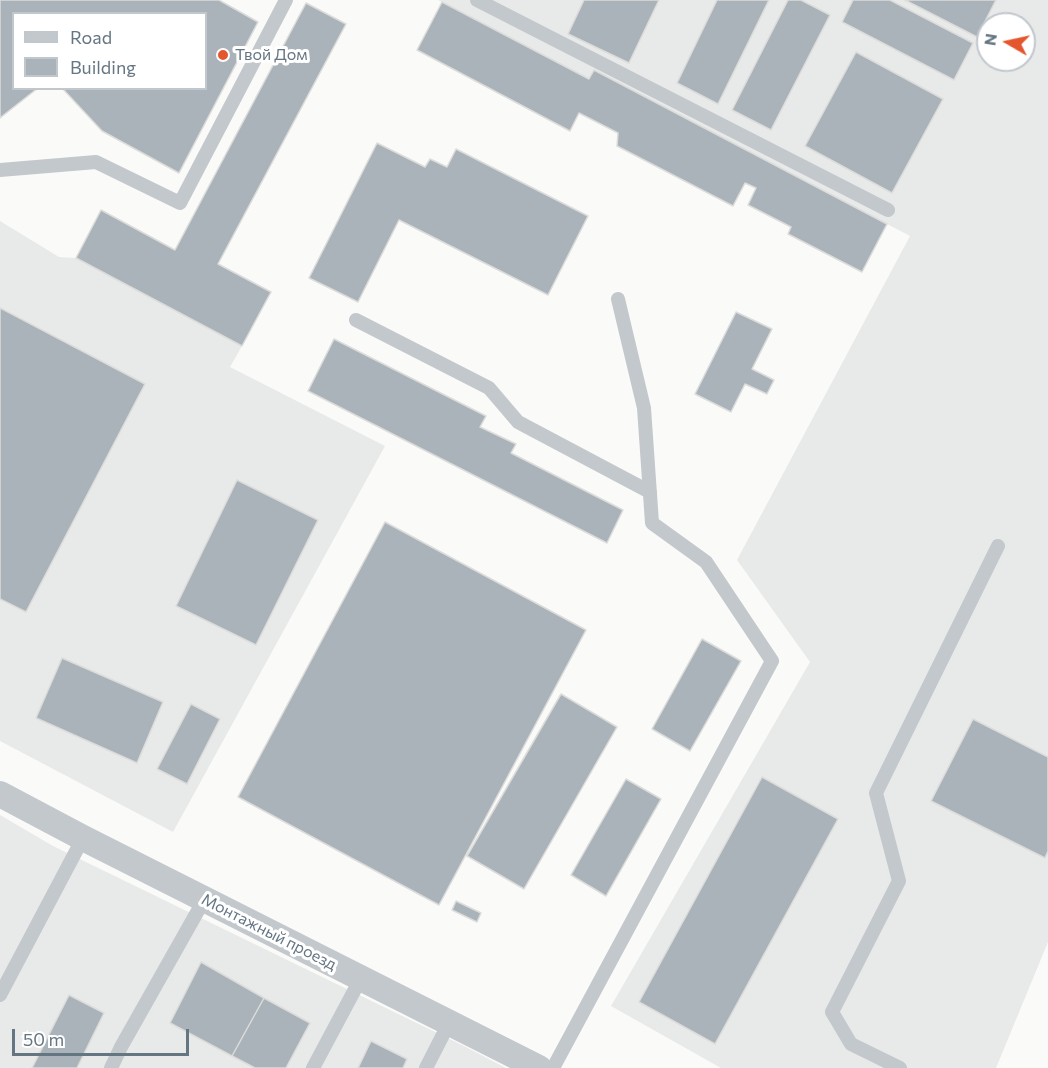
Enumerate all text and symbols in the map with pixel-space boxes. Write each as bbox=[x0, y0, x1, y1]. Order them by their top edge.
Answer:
legend bbox=[12, 12, 207, 90]
north arrow bbox=[976, 12, 1036, 72]
text: Road bbox=[70, 26, 112, 48]
text: N bbox=[979, 32, 1000, 47]
place label: Твой Дом bbox=[235, 45, 308, 65]
marker: Твой Дом bbox=[216, 48, 230, 62]
text: Building bbox=[70, 56, 136, 78]
street label: Монтажный проезд bbox=[198, 890, 340, 974]
scale bar bbox=[15, 1017, 192, 1055]
text: 50 m bbox=[23, 1028, 64, 1050]

